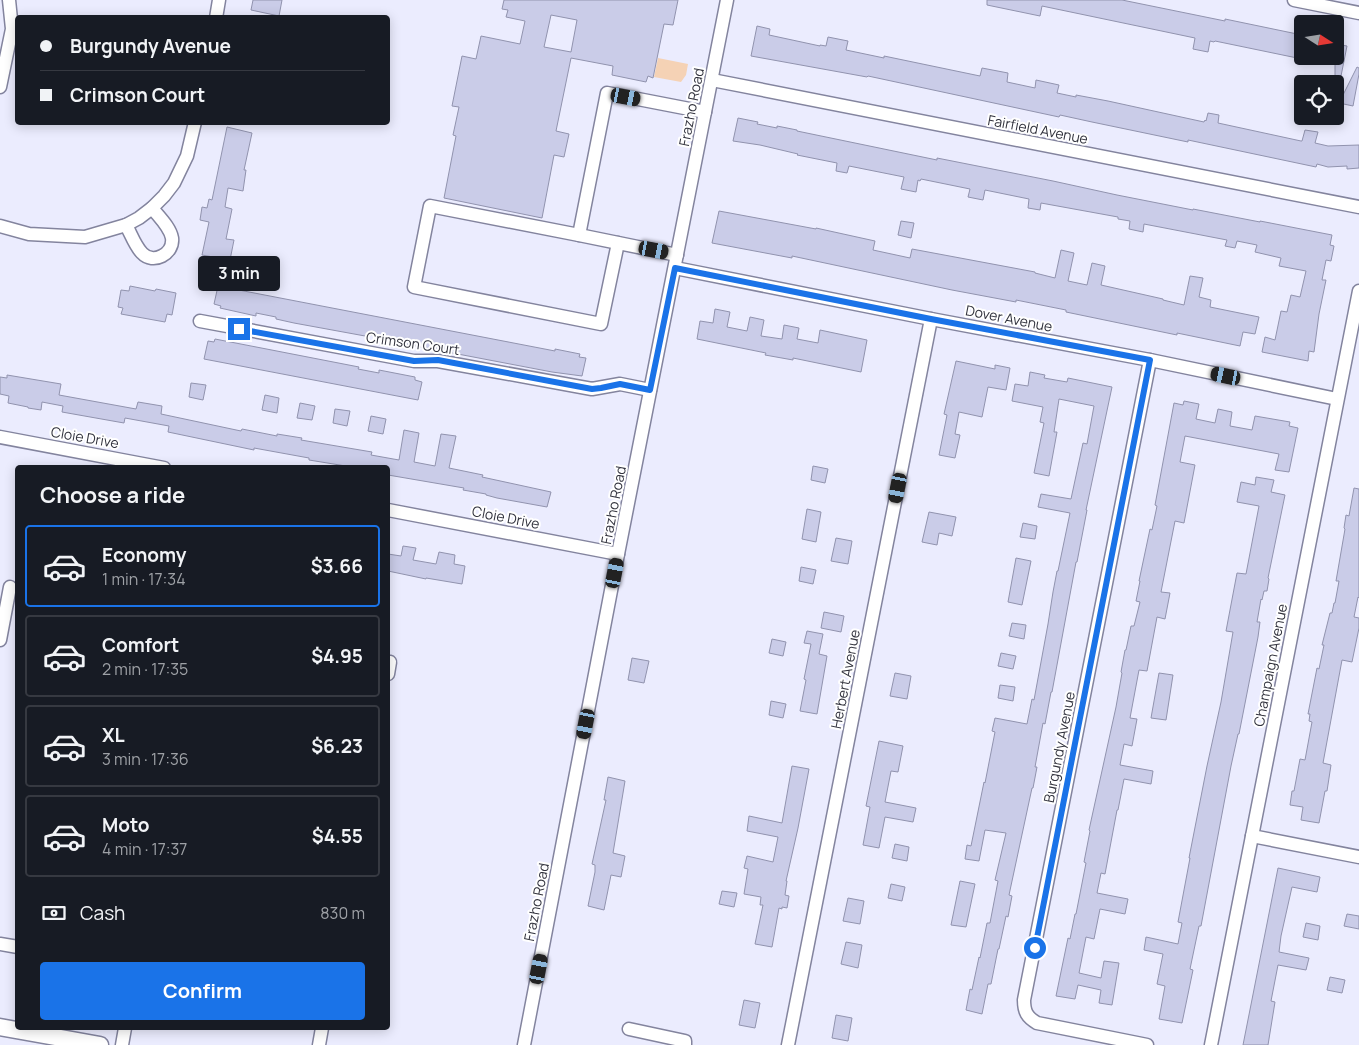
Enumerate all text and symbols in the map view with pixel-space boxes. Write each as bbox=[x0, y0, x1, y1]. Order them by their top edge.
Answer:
north arrow bbox=[1294, 15, 1344, 65]
map controls bbox=[1294, 15, 1344, 125]
text: Burgundy Avenue bbox=[70, 33, 231, 59]
street label: Frazho Road bbox=[674, 66, 708, 148]
button: locate bbox=[1294, 75, 1344, 125]
text: Crimson Court bbox=[70, 82, 205, 108]
car bbox=[609, 87, 642, 107]
street label: Fairfield Avenue bbox=[986, 110, 1090, 148]
car bbox=[637, 240, 670, 260]
callout: 3 min bbox=[198, 256, 280, 292]
text: 3 min bbox=[218, 262, 260, 284]
street label: Dover Avenue bbox=[964, 300, 1054, 336]
route end bbox=[228, 318, 250, 340]
street label: Crimson Court bbox=[365, 327, 461, 359]
car bbox=[1209, 366, 1242, 386]
street label: Cloie Drive bbox=[50, 422, 120, 452]
street label: Frazho Road bbox=[596, 464, 630, 546]
car bbox=[887, 472, 908, 504]
text: Choose a ride bbox=[40, 480, 185, 510]
street label: Cloie Drive bbox=[471, 501, 541, 533]
text: Economy bbox=[102, 542, 186, 568]
icon: car bbox=[42, 544, 87, 589]
text: $3.66 bbox=[311, 553, 363, 579]
car bbox=[604, 557, 625, 589]
text: 1 min · 17:34 bbox=[102, 568, 186, 590]
street label: Champaign Avenue bbox=[1249, 602, 1291, 728]
street label: Herbert Avenue bbox=[826, 628, 864, 730]
text: Comfort bbox=[102, 632, 179, 658]
icon: car bbox=[42, 634, 87, 679]
text: $4.95 bbox=[311, 643, 363, 669]
text: 2 min · 17:35 bbox=[102, 658, 188, 680]
street label: Burgundy Avenue bbox=[1039, 690, 1079, 804]
car bbox=[575, 708, 596, 740]
text: XL bbox=[102, 722, 125, 748]
icon: car bbox=[42, 724, 87, 769]
text: $6.23 bbox=[311, 733, 363, 759]
text: 3 min · 17:36 bbox=[102, 748, 189, 770]
text: Moto bbox=[102, 812, 149, 838]
icon: car bbox=[42, 814, 87, 859]
text: $4.55 bbox=[312, 823, 363, 849]
text: 4 min · 17:37 bbox=[102, 838, 187, 860]
street label: Frazho Road bbox=[519, 861, 553, 943]
icon: cash bbox=[40, 899, 68, 927]
text: Cash bbox=[80, 900, 125, 926]
text: 830 m bbox=[320, 902, 365, 924]
route start bbox=[1024, 937, 1046, 959]
car bbox=[528, 953, 549, 985]
button: Confirm bbox=[40, 962, 365, 1020]

